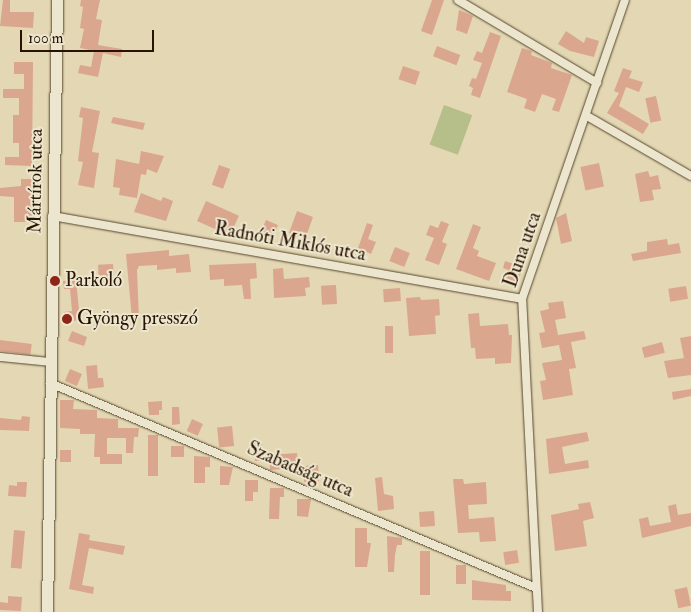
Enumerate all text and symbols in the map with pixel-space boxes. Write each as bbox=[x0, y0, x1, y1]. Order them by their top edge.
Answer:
scale bar bbox=[22, 20, 156, 52]
text: 100 m bbox=[28, 29, 63, 48]
street label: Mártírok utca bbox=[24, 128, 48, 234]
street label: Duna utca bbox=[499, 209, 547, 291]
street label: Radnóti Miklós utca bbox=[213, 217, 367, 267]
place label: Parkoló bbox=[65, 270, 122, 292]
marker: Parkoló bbox=[49, 275, 61, 287]
place label: Gyöngy presszó bbox=[77, 308, 198, 330]
marker: Gyöngy presszó bbox=[61, 313, 73, 325]
street label: Szabadság utca bbox=[243, 437, 357, 503]

